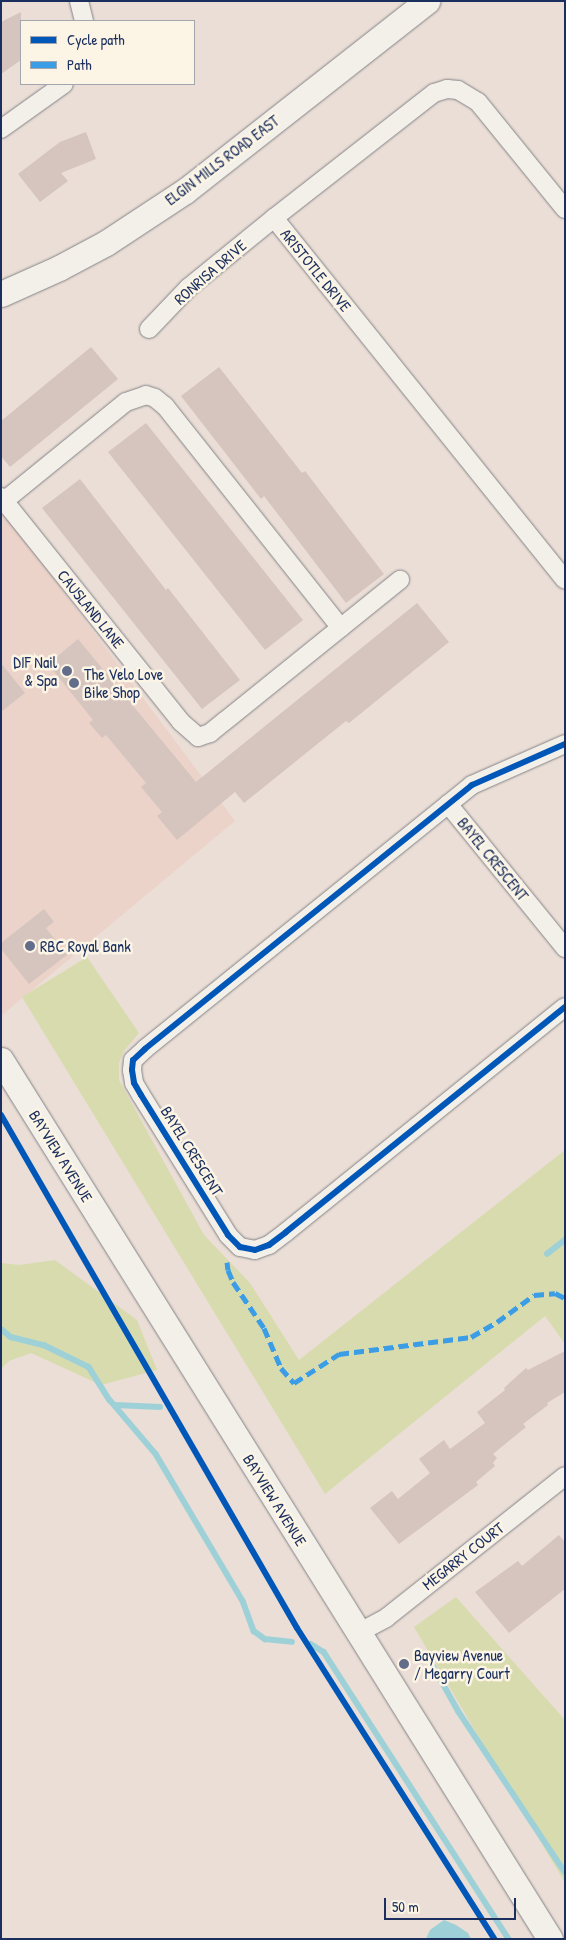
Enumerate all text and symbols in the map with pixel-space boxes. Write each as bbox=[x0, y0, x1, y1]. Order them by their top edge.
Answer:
legend bbox=[20, 20, 195, 85]
text: Cycle path bbox=[67, 29, 125, 50]
text: Path bbox=[67, 54, 92, 75]
street label: ELGIN MILLS ROAD EAST bbox=[161, 111, 283, 209]
street label: ARISTOTLE DRIVE bbox=[277, 225, 355, 315]
street label: RONRISA DRIVE bbox=[170, 235, 250, 309]
street label: CAUSLAND LANE bbox=[53, 566, 129, 652]
place label: DIF Nail & Spa bbox=[13, 652, 57, 690]
place label: The Velo Love Bike Shop bbox=[84, 664, 163, 702]
marker: DIF Nail & Spa bbox=[61, 665, 73, 677]
marker: The Velo Love Bike Shop bbox=[68, 677, 80, 689]
street label: BAYEL CRESCENT bbox=[453, 813, 533, 905]
place label: RBC Royal Bank bbox=[40, 936, 131, 956]
marker: RBC Royal Bank bbox=[24, 940, 36, 952]
street label: BAYEL CRESCENT bbox=[157, 1103, 227, 1199]
street label: BAYVIEW AVENUE bbox=[25, 1107, 97, 1205]
street label: BAYVIEW AVENUE bbox=[239, 1451, 311, 1549]
street label: MEGARRY COURT bbox=[418, 1518, 508, 1594]
place label: Bayview Avenue / Megarry Court bbox=[414, 1645, 510, 1683]
marker: Bayview Avenue / Megarry Court bbox=[398, 1658, 410, 1670]
scale bar bbox=[386, 1888, 518, 1920]
text: 50 m bbox=[392, 1896, 419, 1917]

